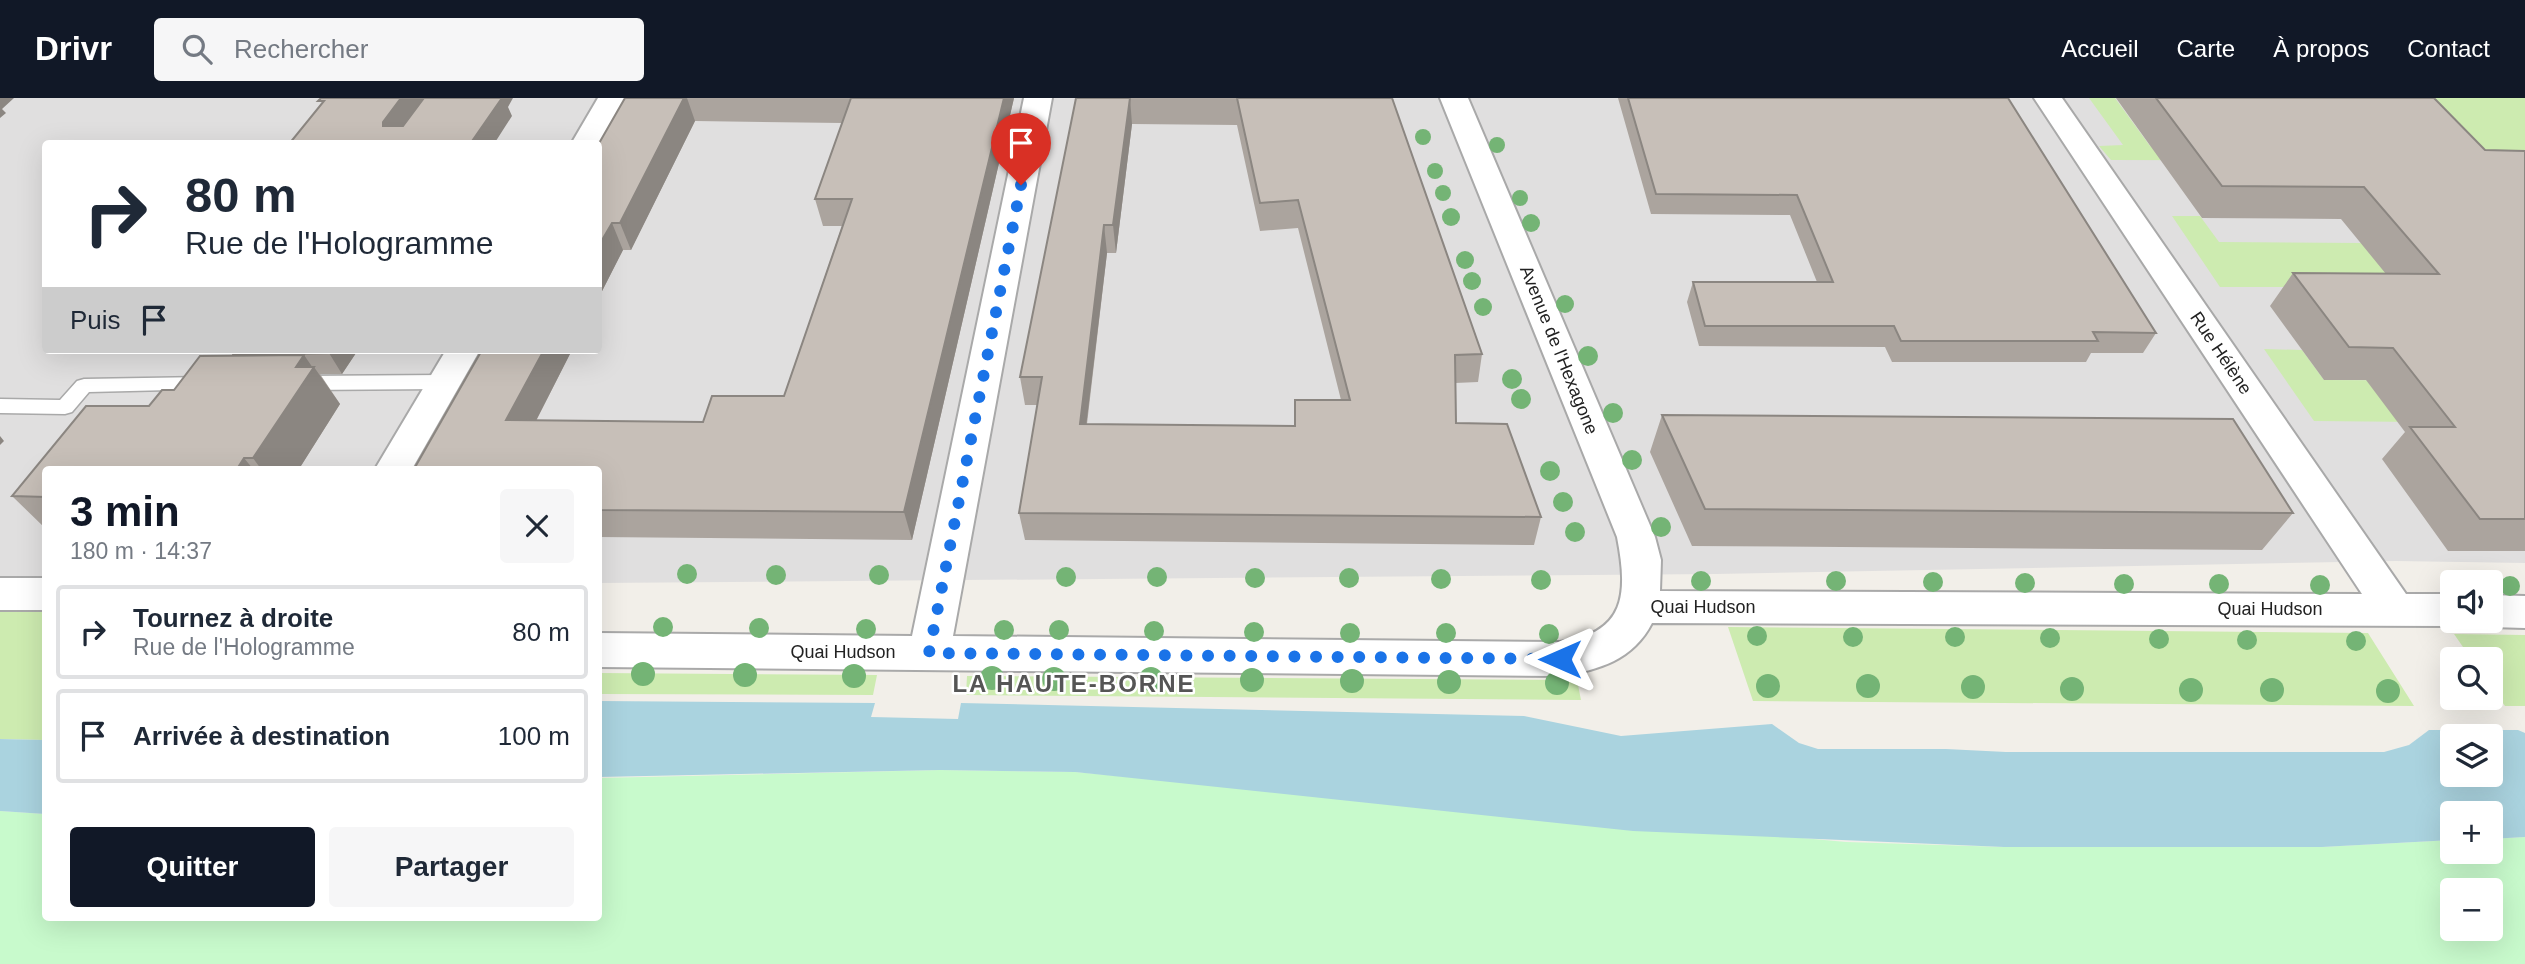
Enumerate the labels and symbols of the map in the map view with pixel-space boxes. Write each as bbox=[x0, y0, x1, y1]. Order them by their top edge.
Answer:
pin bbox=[991, 113, 1051, 185]
street label: Avenue de l'Hexagone bbox=[1516, 263, 1602, 437]
street label: Rue Hélène bbox=[2186, 308, 2256, 398]
street label: Quai Hudson bbox=[1650, 597, 1756, 617]
street label: Quai Hudson bbox=[2217, 599, 2323, 619]
position arrow bbox=[1523, 622, 1597, 696]
street label: Quai Hudson bbox=[790, 642, 896, 662]
district label: LA HAUTE-BORNE bbox=[952, 670, 1196, 697]

